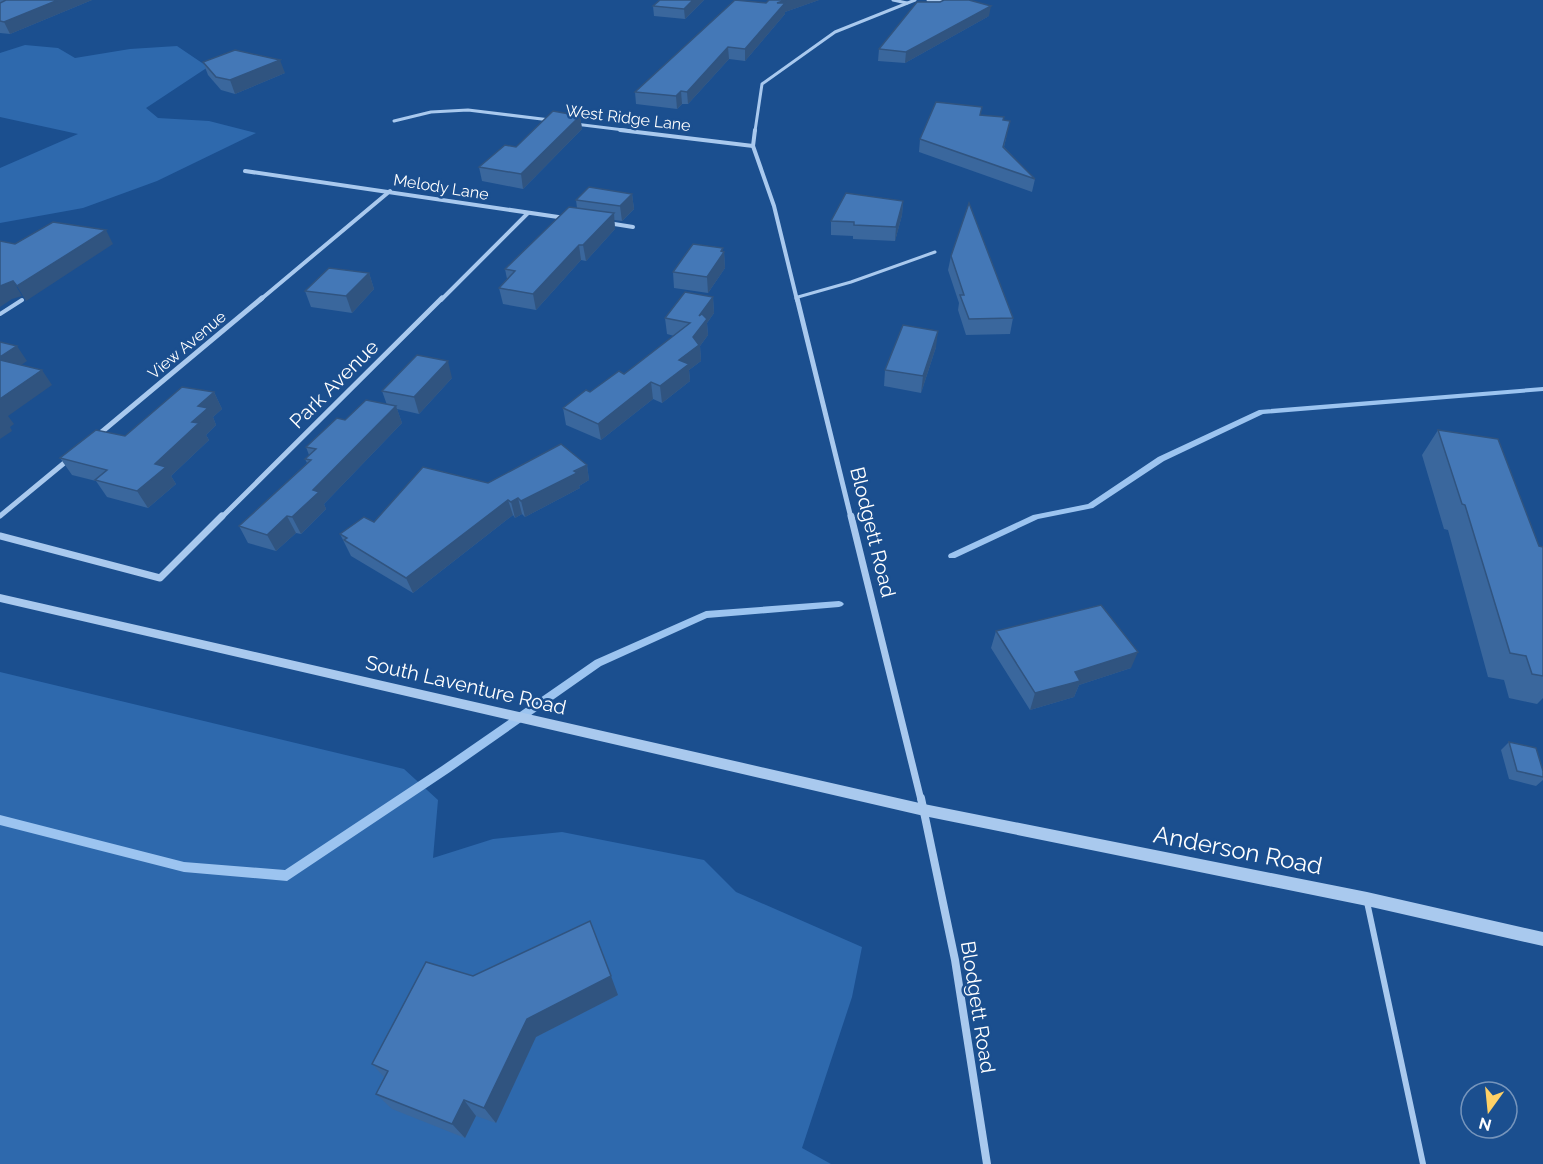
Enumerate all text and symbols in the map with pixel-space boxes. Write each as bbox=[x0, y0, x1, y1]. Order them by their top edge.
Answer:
street label: West Ridge Lane bbox=[564, 101, 692, 135]
street label: Melody Lane bbox=[392, 170, 490, 204]
street label: View Avenue bbox=[144, 307, 230, 383]
street label: Park Avenue bbox=[285, 334, 384, 433]
street label: Blodgett Road bbox=[845, 464, 901, 600]
street label: South Laventure Road bbox=[363, 650, 569, 720]
street label: Anderson Road bbox=[1151, 819, 1325, 881]
street label: Blodgett Road bbox=[956, 939, 1000, 1075]
north arrow bbox=[1459, 1080, 1519, 1140]
text: N bbox=[1477, 1113, 1494, 1135]

